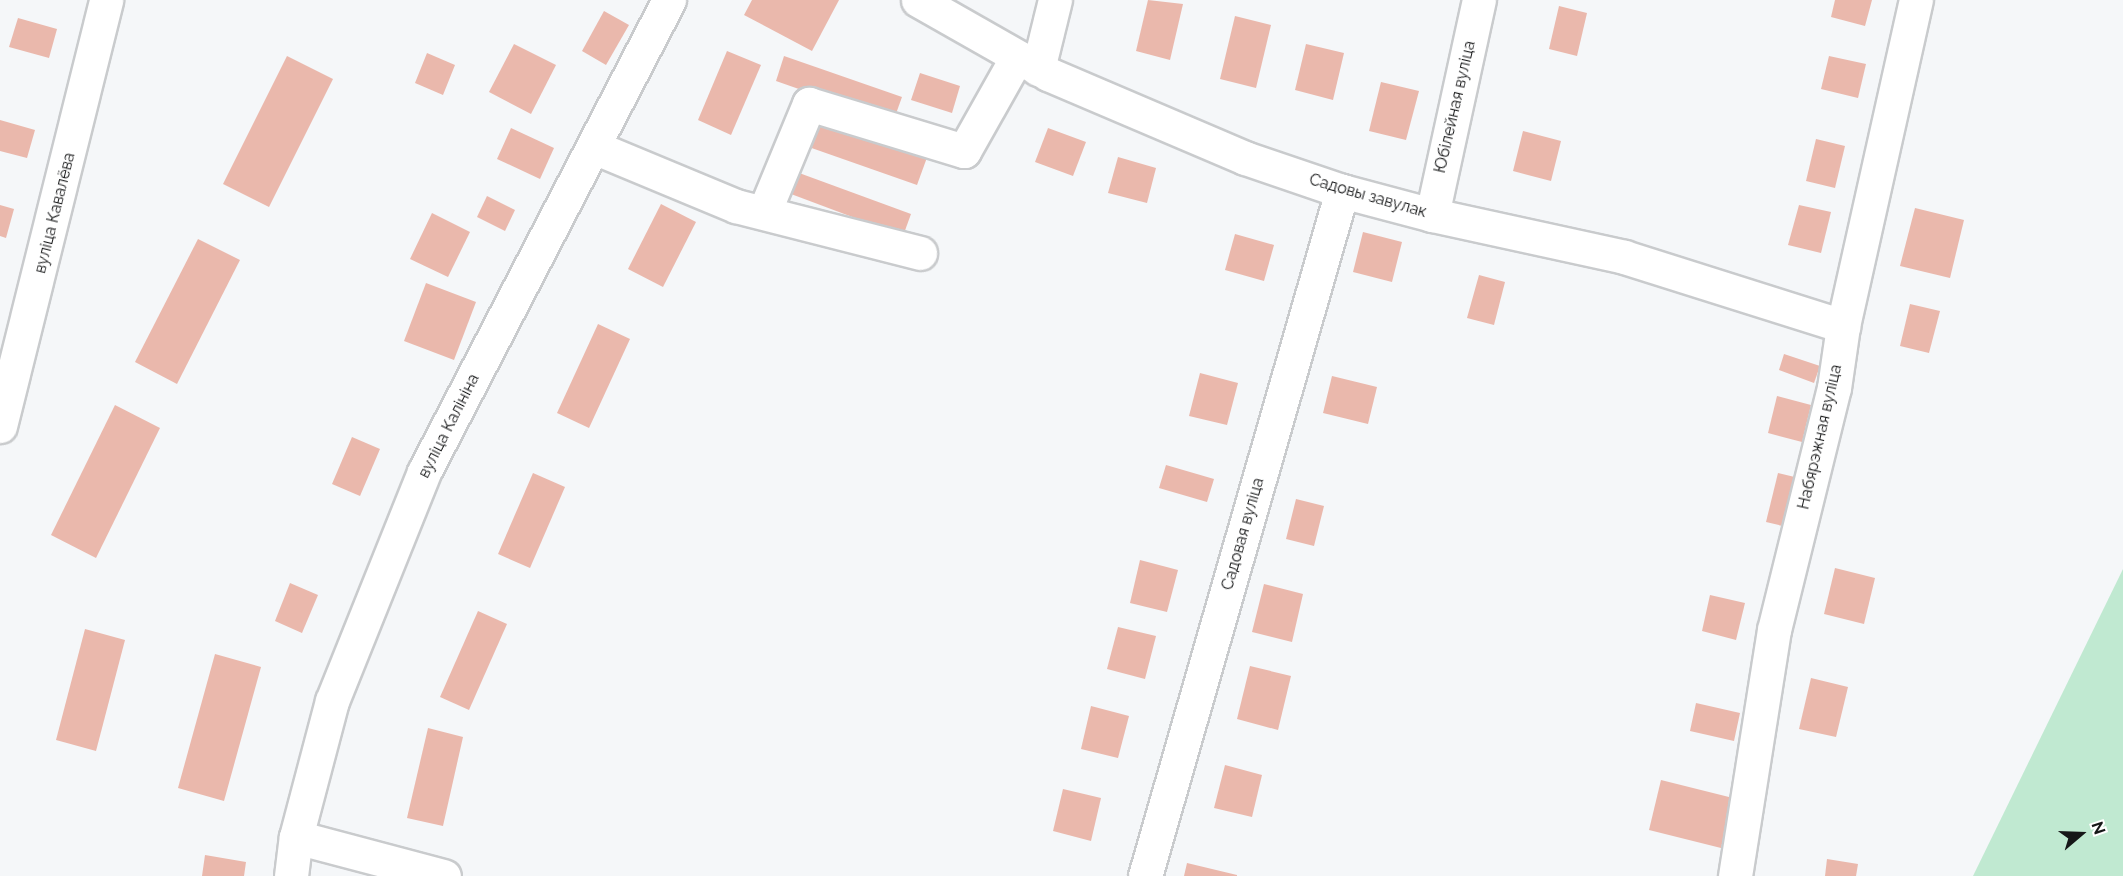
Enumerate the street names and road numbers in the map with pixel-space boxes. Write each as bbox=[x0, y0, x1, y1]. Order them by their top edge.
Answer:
street label: Юбілейная вуліца bbox=[1430, 39, 1480, 175]
street label: вуліца Кавалёва bbox=[31, 151, 79, 275]
street label: Садовы завулак bbox=[1307, 170, 1429, 222]
street label: Набярэжная вуліца bbox=[1794, 363, 1846, 511]
street label: вуліца Калініна bbox=[415, 371, 483, 481]
street label: Садовая вуліца bbox=[1218, 476, 1268, 592]

